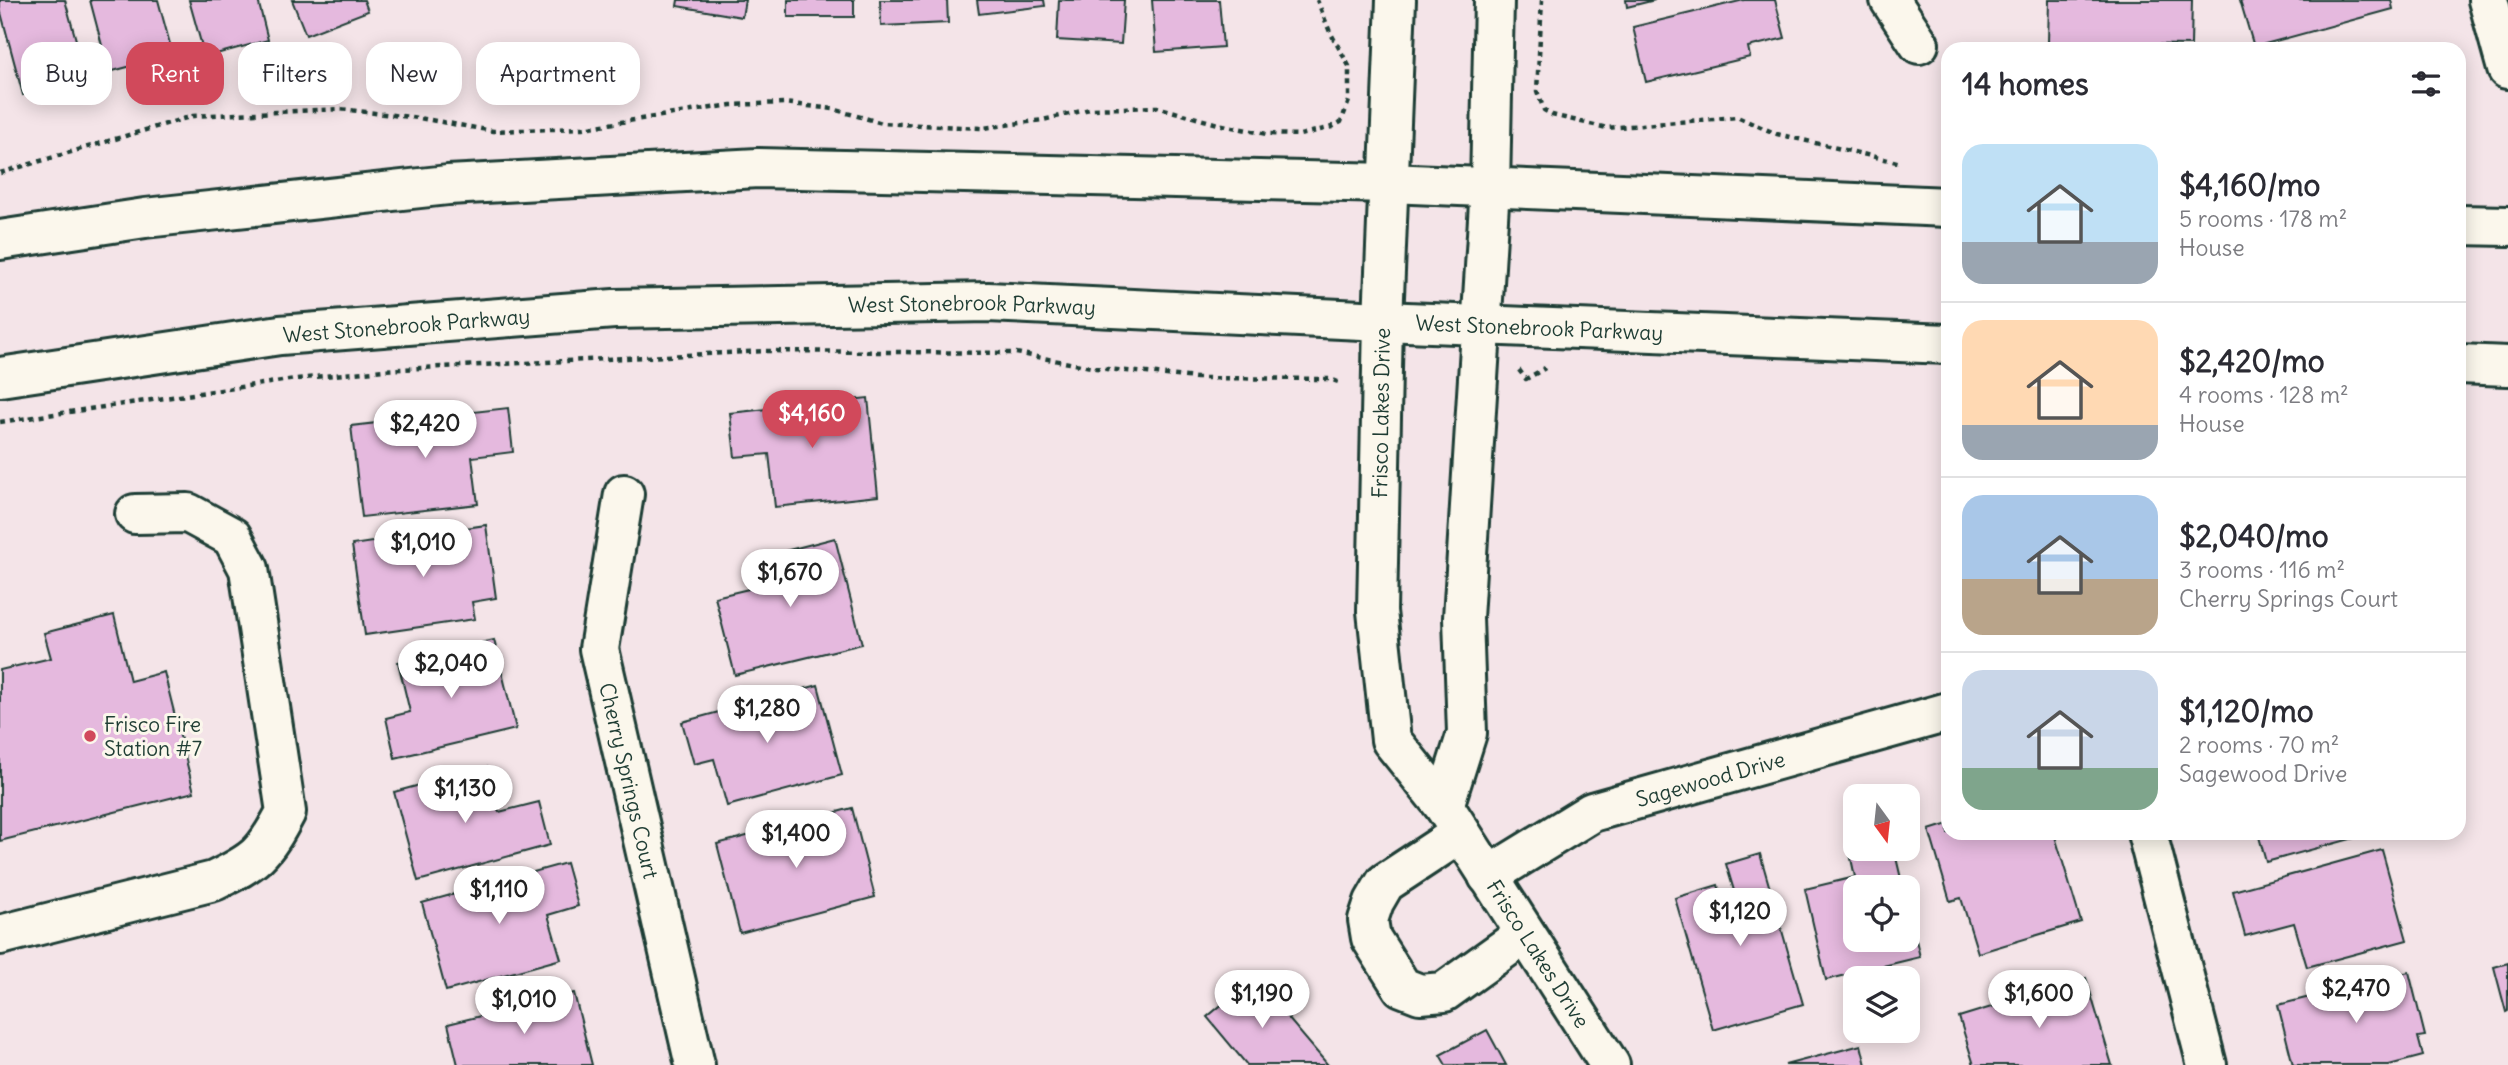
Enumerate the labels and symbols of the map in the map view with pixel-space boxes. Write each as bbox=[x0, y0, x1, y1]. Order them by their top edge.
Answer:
street label: West Stonebrook Parkway bbox=[848, 288, 1096, 321]
street label: West Stonebrook Parkway bbox=[282, 302, 531, 348]
street label: West Stonebrook Parkway bbox=[1415, 309, 1664, 346]
street label: Frisco Lakes Drive bbox=[1366, 328, 1396, 498]
pin: $4,160 bbox=[755, 391, 869, 450]
pin: $2,420 bbox=[368, 400, 482, 460]
pin: $1,010 bbox=[366, 520, 480, 579]
pin: $1,670 bbox=[733, 550, 847, 609]
pin: $2,040 bbox=[394, 640, 508, 700]
street label: Cherry Springs Court bbox=[594, 680, 665, 881]
pin: $1,280 bbox=[710, 686, 824, 745]
place label: Frisco Fire Station #7 bbox=[104, 711, 202, 762]
marker: Frisco Fire Station #7 bbox=[82, 728, 98, 744]
street label: Sagewood Drive bbox=[1633, 745, 1788, 813]
pin: $1,130 bbox=[408, 766, 522, 825]
north arrow bbox=[1843, 784, 1920, 861]
pin: $1,400 bbox=[739, 810, 853, 870]
pin: $1,110 bbox=[442, 866, 556, 926]
street label: Frisco Lakes Drive bbox=[1481, 874, 1596, 1033]
pin: $1,120 bbox=[1683, 888, 1797, 948]
pin: $2,470 bbox=[2299, 965, 2413, 1025]
pin: $1,190 bbox=[1205, 970, 1319, 1030]
pin: $1,600 bbox=[1982, 970, 2096, 1030]
pin: $1,010 bbox=[467, 976, 581, 1036]

